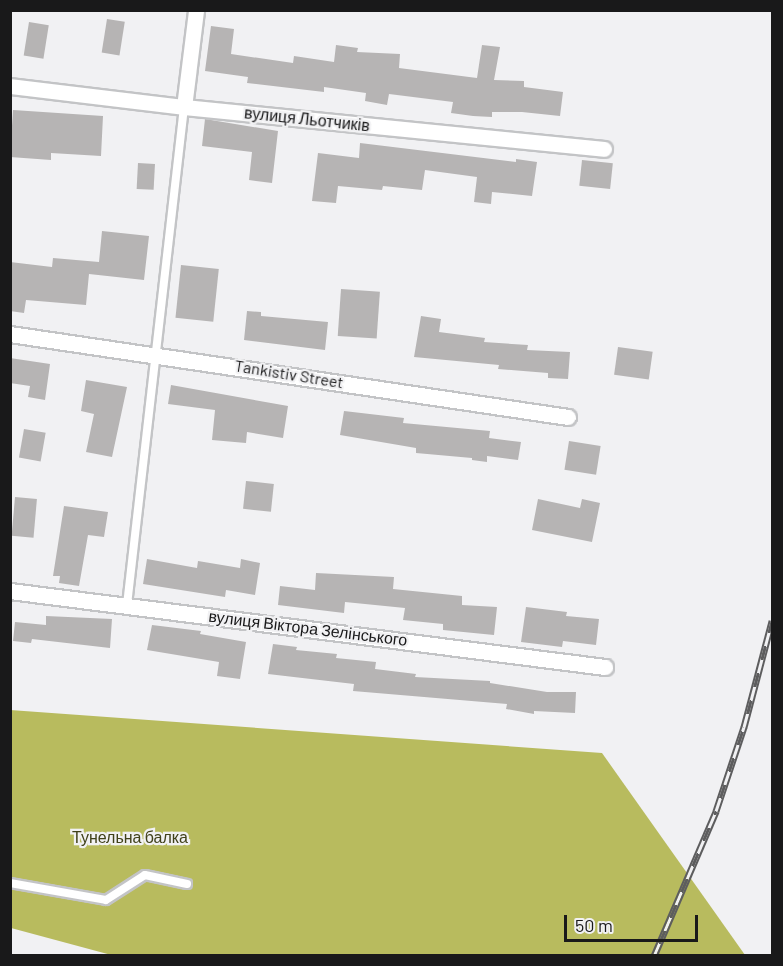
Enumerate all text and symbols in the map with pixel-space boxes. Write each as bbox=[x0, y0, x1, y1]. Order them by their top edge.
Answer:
street label: вулиця Льотчиків bbox=[243, 103, 371, 135]
street label: Tankistiv Street bbox=[233, 356, 345, 392]
street label: вулиця Віктора Зелінського bbox=[208, 606, 408, 650]
park label: Тунельна балка bbox=[72, 827, 188, 847]
scale bar bbox=[567, 903, 700, 941]
text: 50 m bbox=[575, 914, 613, 936]

